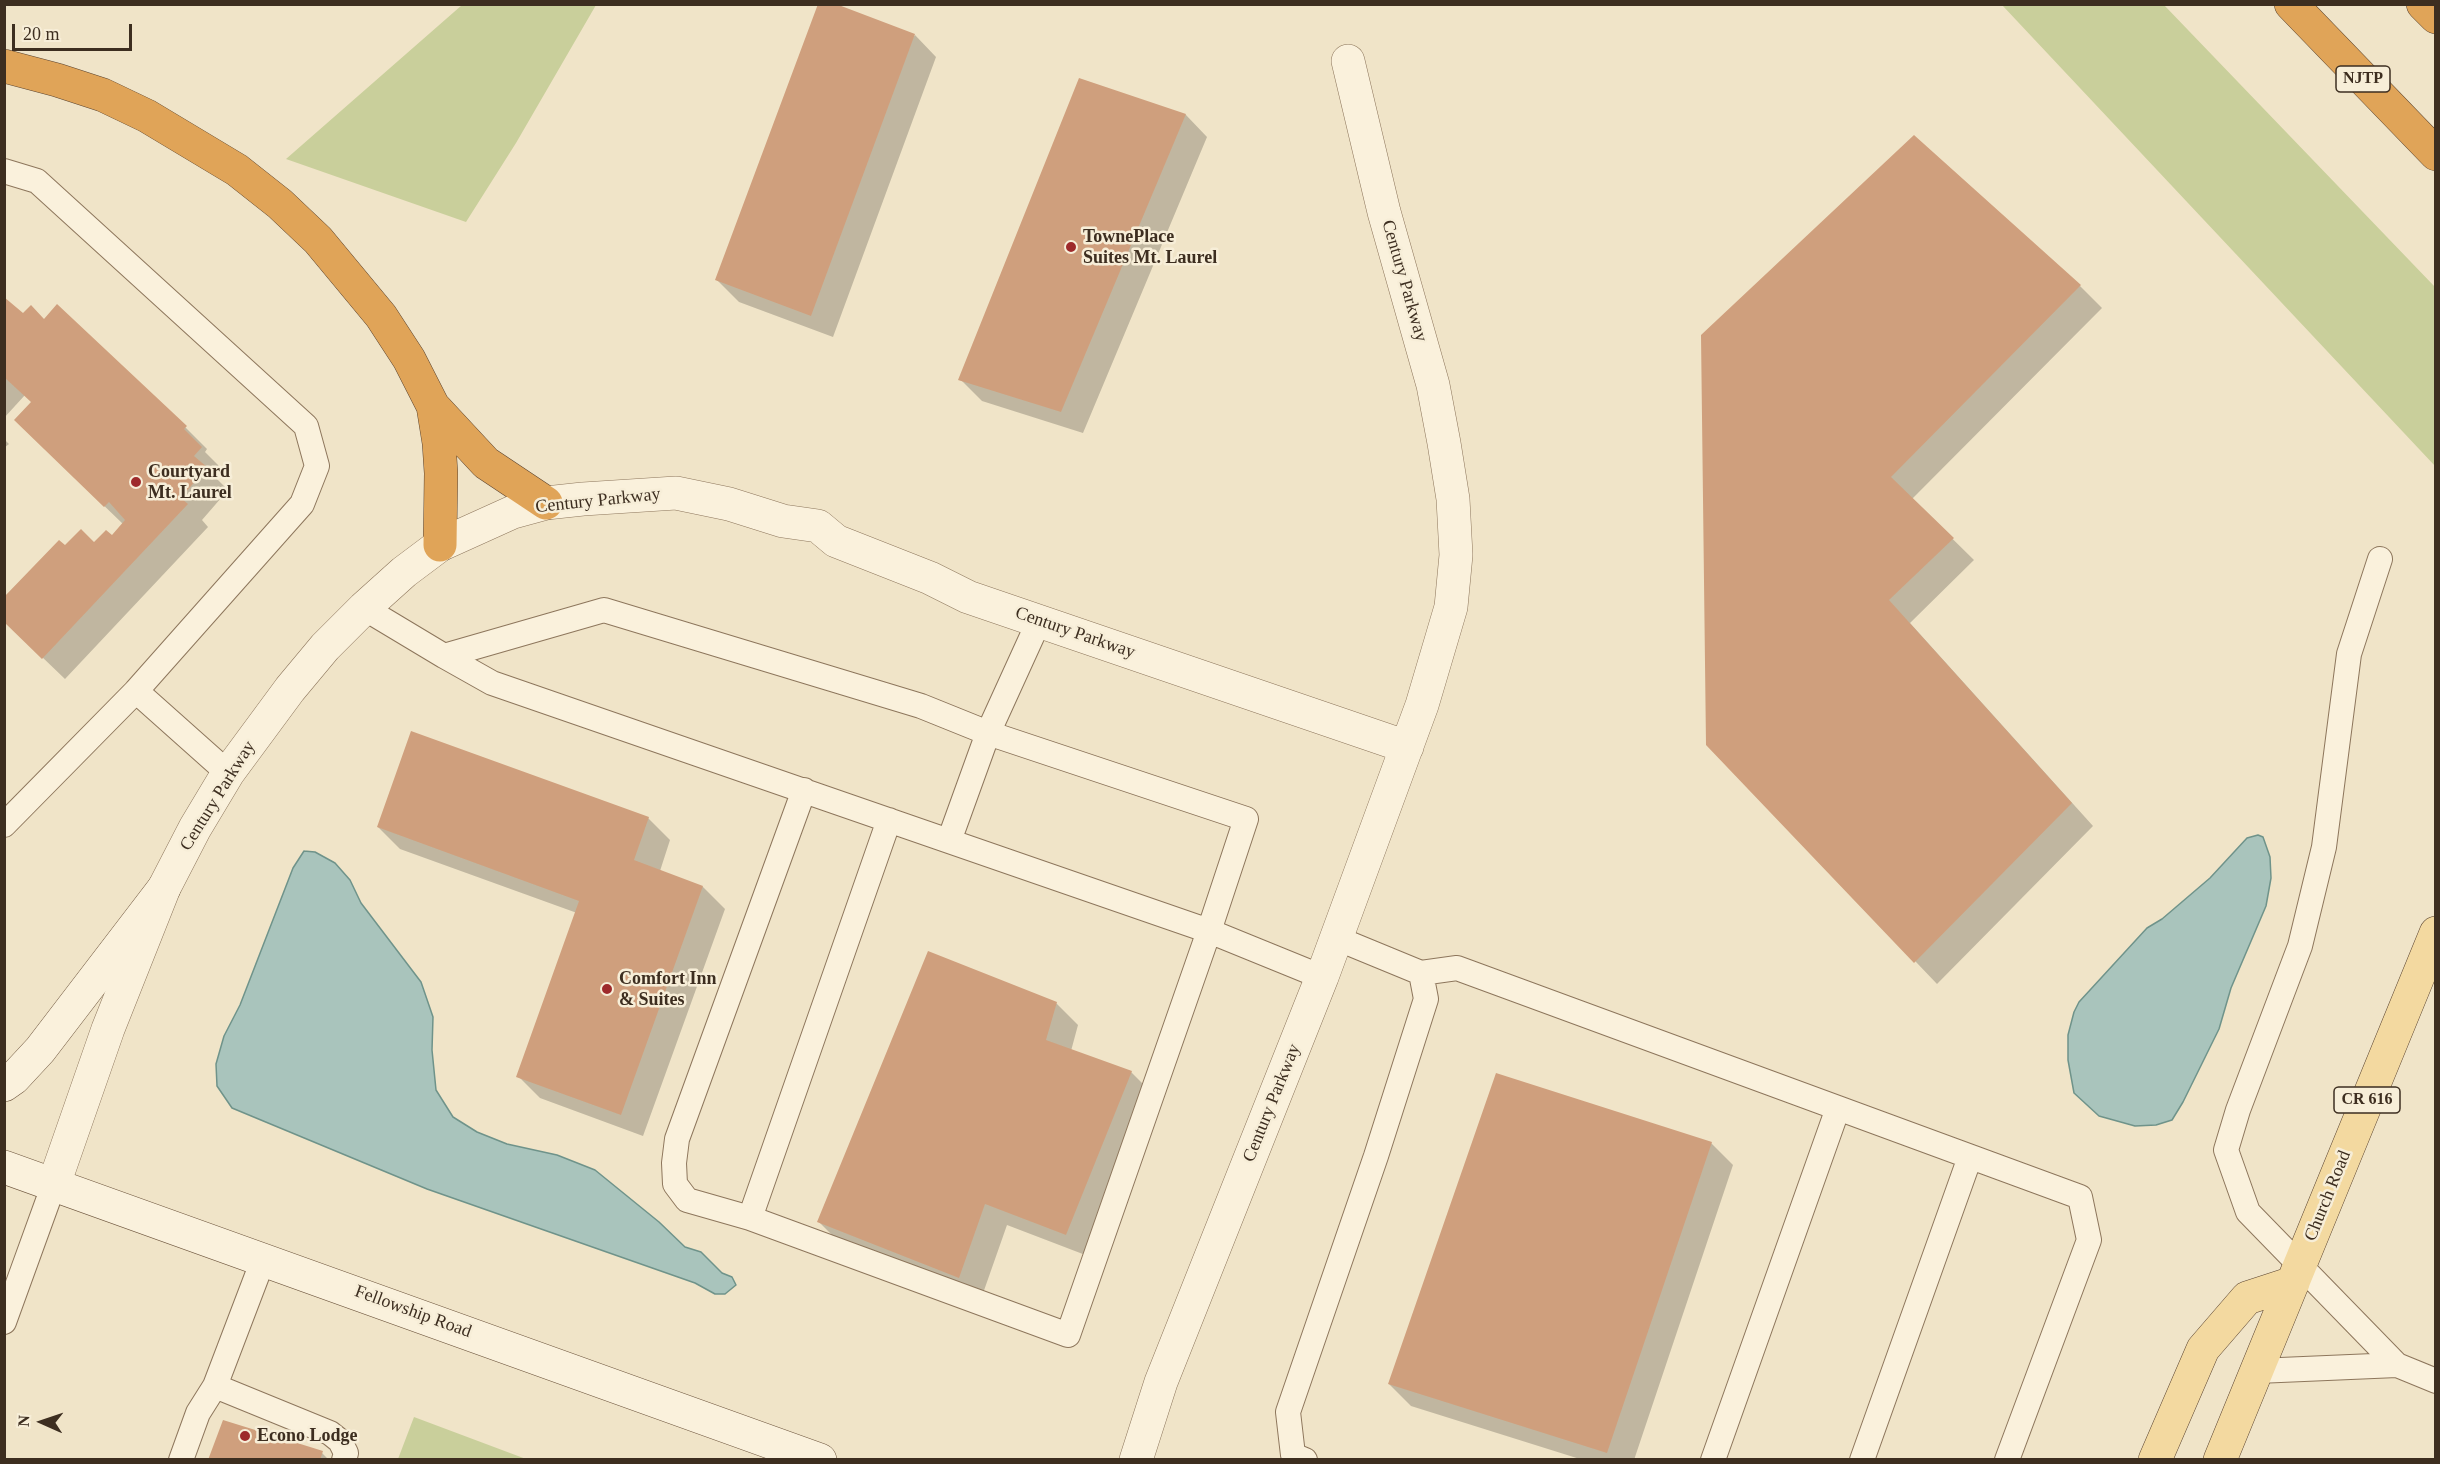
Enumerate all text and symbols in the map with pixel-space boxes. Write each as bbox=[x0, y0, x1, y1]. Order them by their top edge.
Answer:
scale bar bbox=[15, 12, 135, 50]
text: 20 m bbox=[23, 24, 60, 44]
road number: NJTP bbox=[2336, 66, 2390, 92]
street label: Century Parkway bbox=[1376, 218, 1432, 344]
place label: TownePlace Suites Mt. Laurel bbox=[1083, 226, 1217, 268]
marker: TownePlace Suites Mt. Laurel bbox=[1064, 240, 1078, 254]
place label: Courtyard Mt. Laurel bbox=[148, 461, 232, 504]
marker: Courtyard Mt. Laurel bbox=[129, 475, 143, 489]
street label: Century Parkway bbox=[534, 484, 662, 518]
street label: Century Parkway bbox=[1012, 602, 1138, 664]
street label: Century Parkway bbox=[176, 737, 260, 855]
place label: Comfort Inn & Suites bbox=[619, 968, 716, 1010]
marker: Comfort Inn & Suites bbox=[600, 982, 614, 996]
street label: Century Parkway bbox=[1238, 1041, 1306, 1165]
road number: CR 616 bbox=[2334, 1087, 2400, 1113]
street label: Church Road bbox=[2300, 1148, 2356, 1244]
street label: Fellowship Road bbox=[352, 1281, 474, 1343]
north arrow bbox=[12, 1392, 72, 1452]
text: N bbox=[15, 1415, 32, 1427]
place label: Econo Lodge bbox=[257, 1425, 358, 1447]
marker: Econo Lodge bbox=[238, 1429, 252, 1443]

